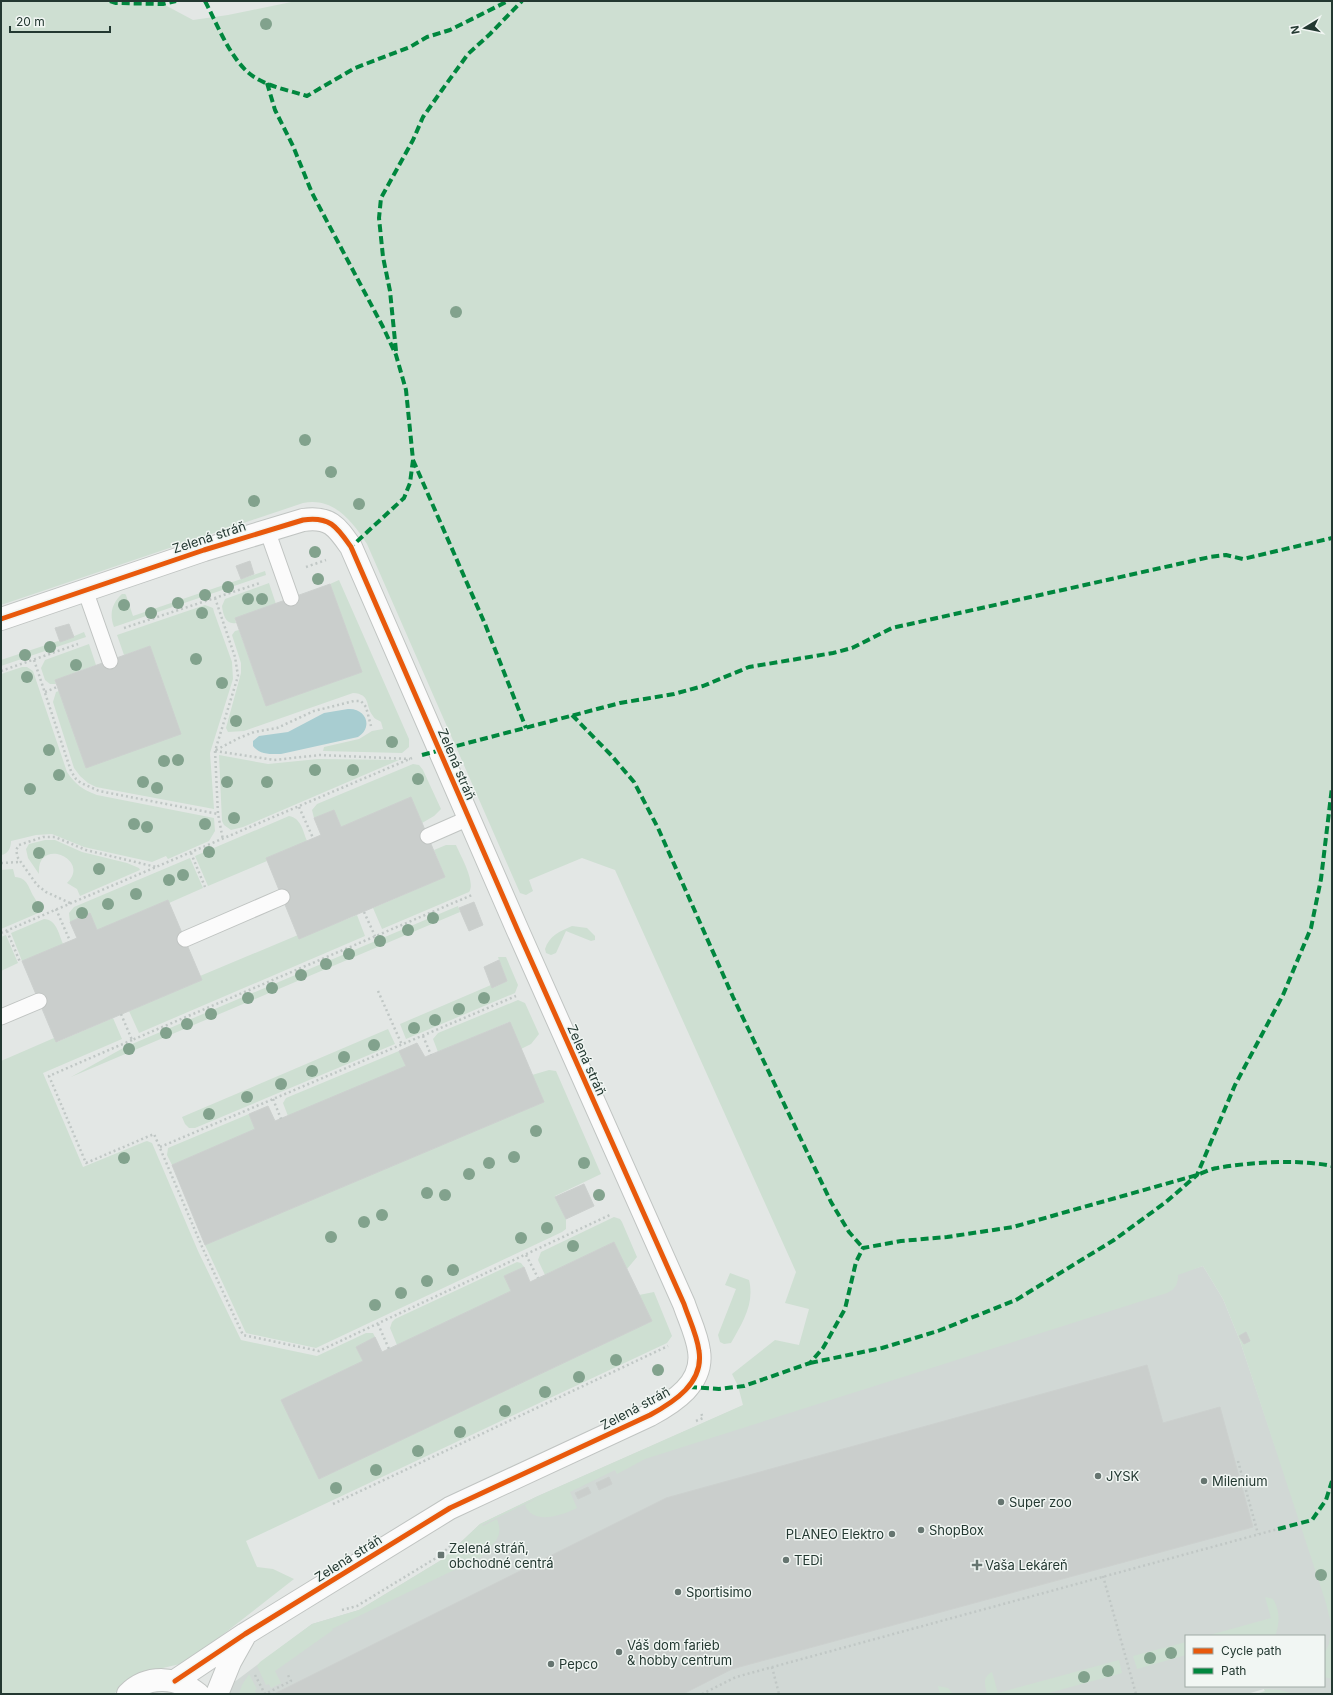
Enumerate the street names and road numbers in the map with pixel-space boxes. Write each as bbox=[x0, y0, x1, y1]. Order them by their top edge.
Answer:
street label: Zelená stráň bbox=[170, 518, 248, 556]
street label: Zelená stráň bbox=[435, 726, 479, 802]
street label: Zelená stráň bbox=[564, 1022, 610, 1098]
street label: Zelená stráň bbox=[598, 1383, 672, 1433]
street label: Zelená stráň bbox=[311, 1531, 385, 1585]

